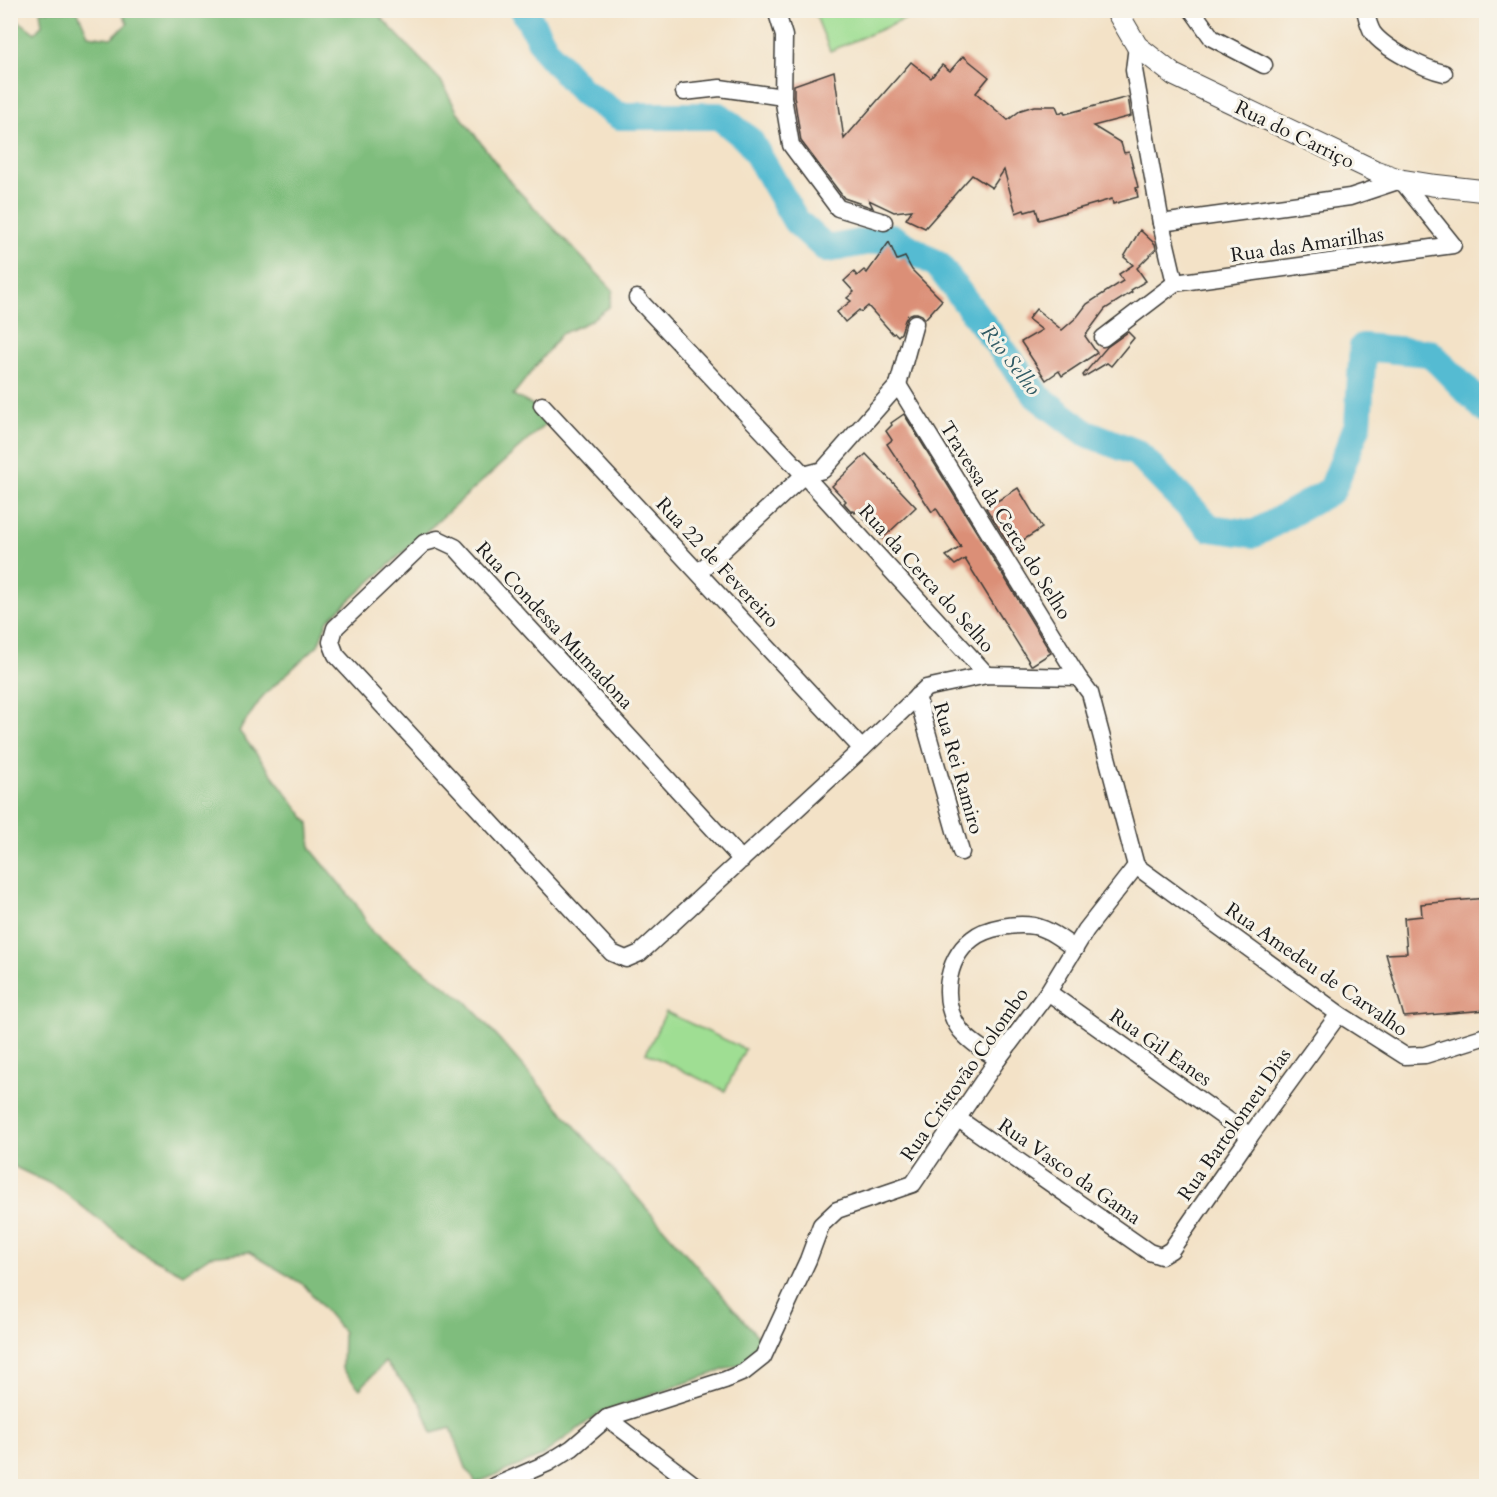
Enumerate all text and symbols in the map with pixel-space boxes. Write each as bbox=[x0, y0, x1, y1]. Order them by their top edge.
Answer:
street label: Rua do Carriço bbox=[1231, 94, 1359, 175]
street label: Rua das Amarilhas bbox=[1229, 220, 1385, 269]
water label: Rio Selho bbox=[974, 319, 1047, 402]
street label: Travessa da Cerca do Selho bbox=[933, 416, 1078, 625]
street label: Rua 22 de Fevereiro bbox=[650, 491, 785, 634]
street label: Rua da Cerca do Selho bbox=[853, 498, 1001, 659]
street label: Rua Condessa Mumadona bbox=[470, 536, 640, 715]
street label: Rua Rei Ramiro bbox=[927, 699, 990, 837]
street label: Rua Amedeu de Carvalho bbox=[1220, 896, 1414, 1043]
street label: Rua Cristovão Colombo bbox=[894, 982, 1035, 1167]
street label: Rua Gil Eanes bbox=[1104, 1002, 1217, 1093]
street label: Rua Bartolomeu Dias bbox=[1171, 1042, 1297, 1206]
street label: Rua Vasco da Gama bbox=[993, 1112, 1147, 1231]

